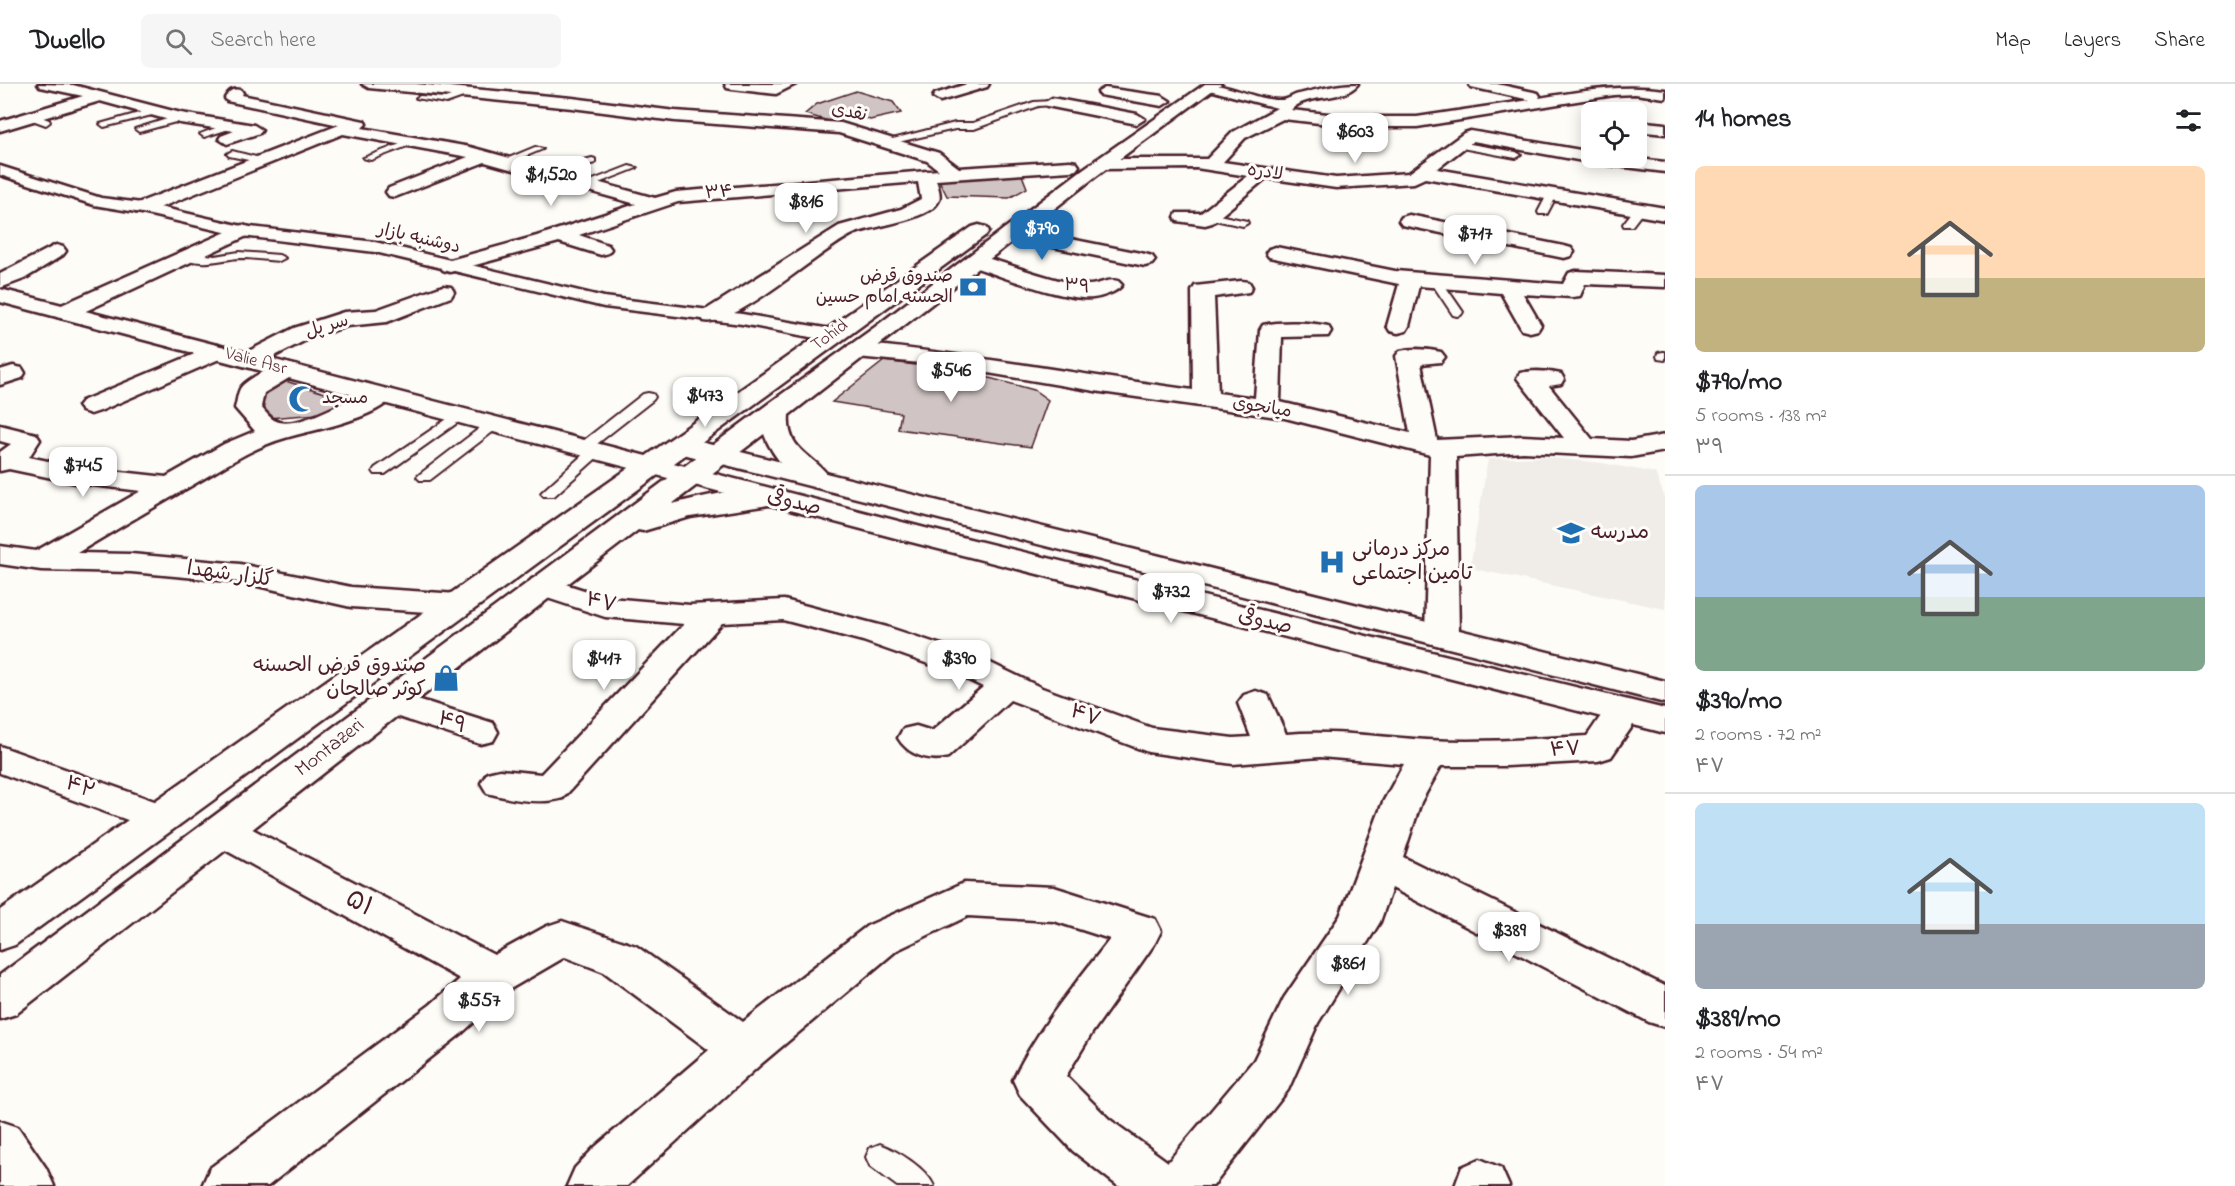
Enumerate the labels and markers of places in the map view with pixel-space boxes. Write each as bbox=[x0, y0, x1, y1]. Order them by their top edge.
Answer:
pin: $603 bbox=[1319, 113, 1391, 164]
pin: $1,520 bbox=[502, 156, 600, 207]
pin: $816 bbox=[770, 183, 842, 234]
pin: $790 bbox=[1006, 210, 1078, 261]
pin: $717 bbox=[1439, 215, 1511, 266]
place label: صندوق قرض الحسنه امام حسین bbox=[816, 264, 953, 311]
bank icon: صندوق قرض الحسنه امام حسین bbox=[958, 272, 988, 302]
pin: $546 bbox=[915, 352, 987, 403]
pin: $473 bbox=[669, 377, 741, 428]
mosque icon: مسجد bbox=[287, 384, 317, 414]
place label: مسجد bbox=[322, 386, 368, 412]
pin: $745 bbox=[47, 447, 119, 498]
school or university icon: مدرسه bbox=[1556, 518, 1586, 548]
place label: مدرسه bbox=[1591, 518, 1649, 548]
place label: مرکز درمانی تامین اجتماعی bbox=[1352, 535, 1473, 589]
hospital icon: مرکز درمانی تامین اجتماعی bbox=[1317, 547, 1347, 577]
pin: $732 bbox=[1135, 573, 1207, 624]
pin: $417 bbox=[568, 640, 640, 691]
pin: $390 bbox=[923, 640, 995, 691]
place label: صندوق قرض الحسنه کوثر صالحان bbox=[253, 651, 426, 705]
shop icon: صندوق قرض الحسنه کوثر صالحان bbox=[431, 663, 461, 693]
pin: $389 bbox=[1473, 912, 1545, 963]
pin: $861 bbox=[1312, 945, 1384, 996]
pin: $557 bbox=[443, 982, 515, 1033]

